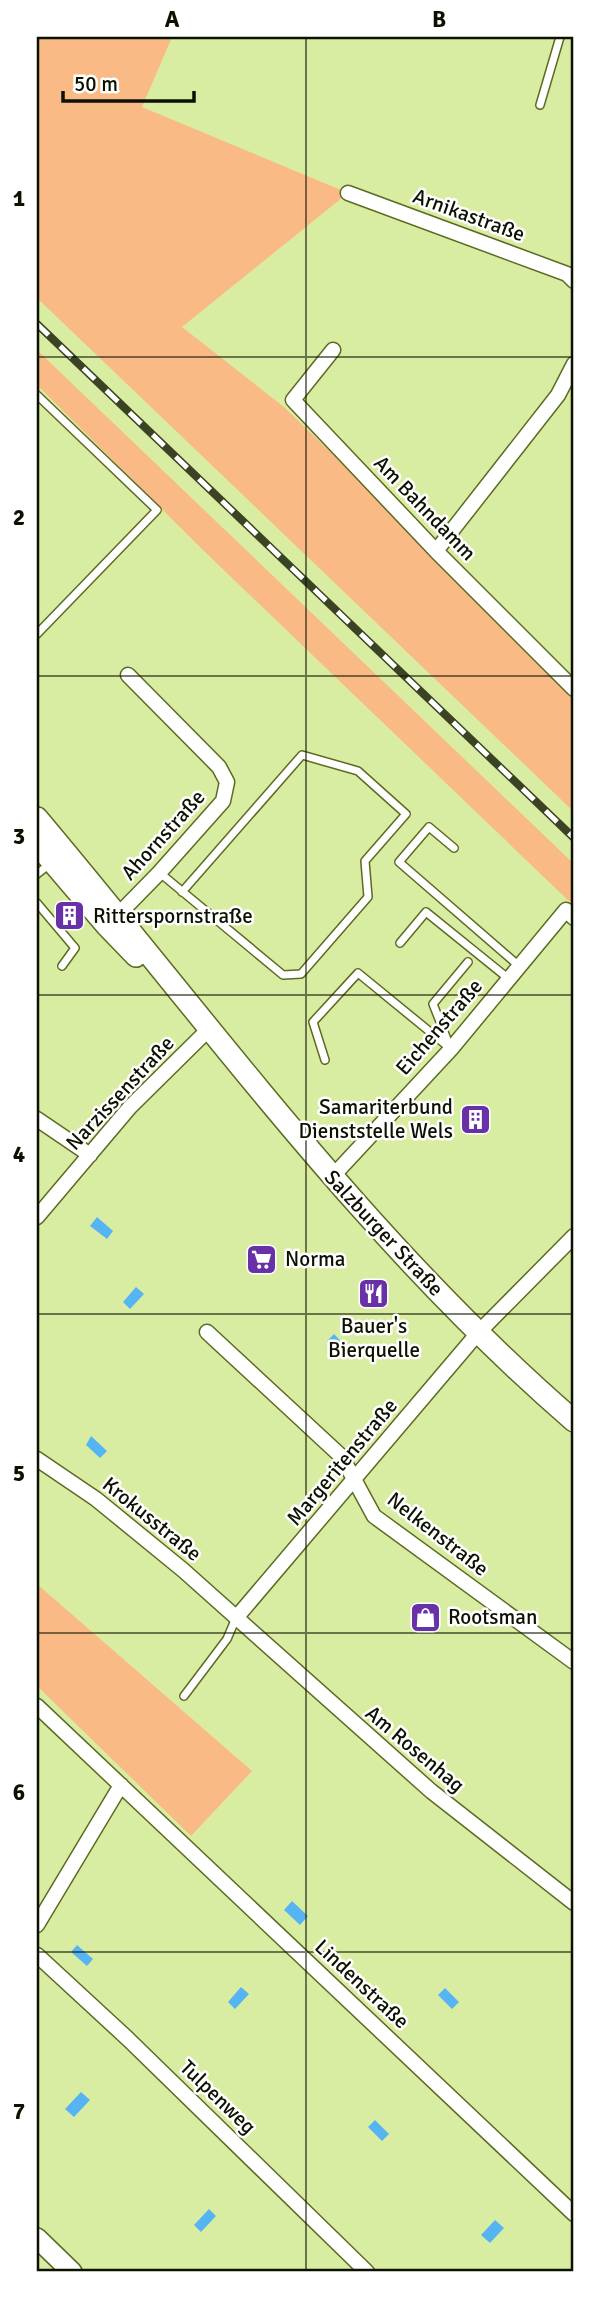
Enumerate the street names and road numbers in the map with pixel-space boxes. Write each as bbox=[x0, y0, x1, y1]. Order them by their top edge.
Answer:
street label: Arnikastraße bbox=[409, 183, 529, 247]
street label: Am Bahndamm bbox=[369, 450, 481, 566]
street label: Ahornstraße bbox=[116, 784, 210, 886]
street label: Eichenstraße bbox=[390, 973, 488, 1081]
street label: Narzissenstraße bbox=[60, 1031, 180, 1155]
street label: Salzburger Straße bbox=[319, 1164, 449, 1302]
street label: Margeritenstraße bbox=[281, 1393, 403, 1531]
street label: Krokusstraße bbox=[97, 1471, 207, 1567]
street label: Nelkenstraße bbox=[382, 1486, 494, 1582]
street label: Am Rosenhag bbox=[360, 1700, 470, 1798]
street label: Lindenstraße bbox=[310, 1934, 414, 2034]
street label: Tulpenweg bbox=[175, 2054, 261, 2140]

